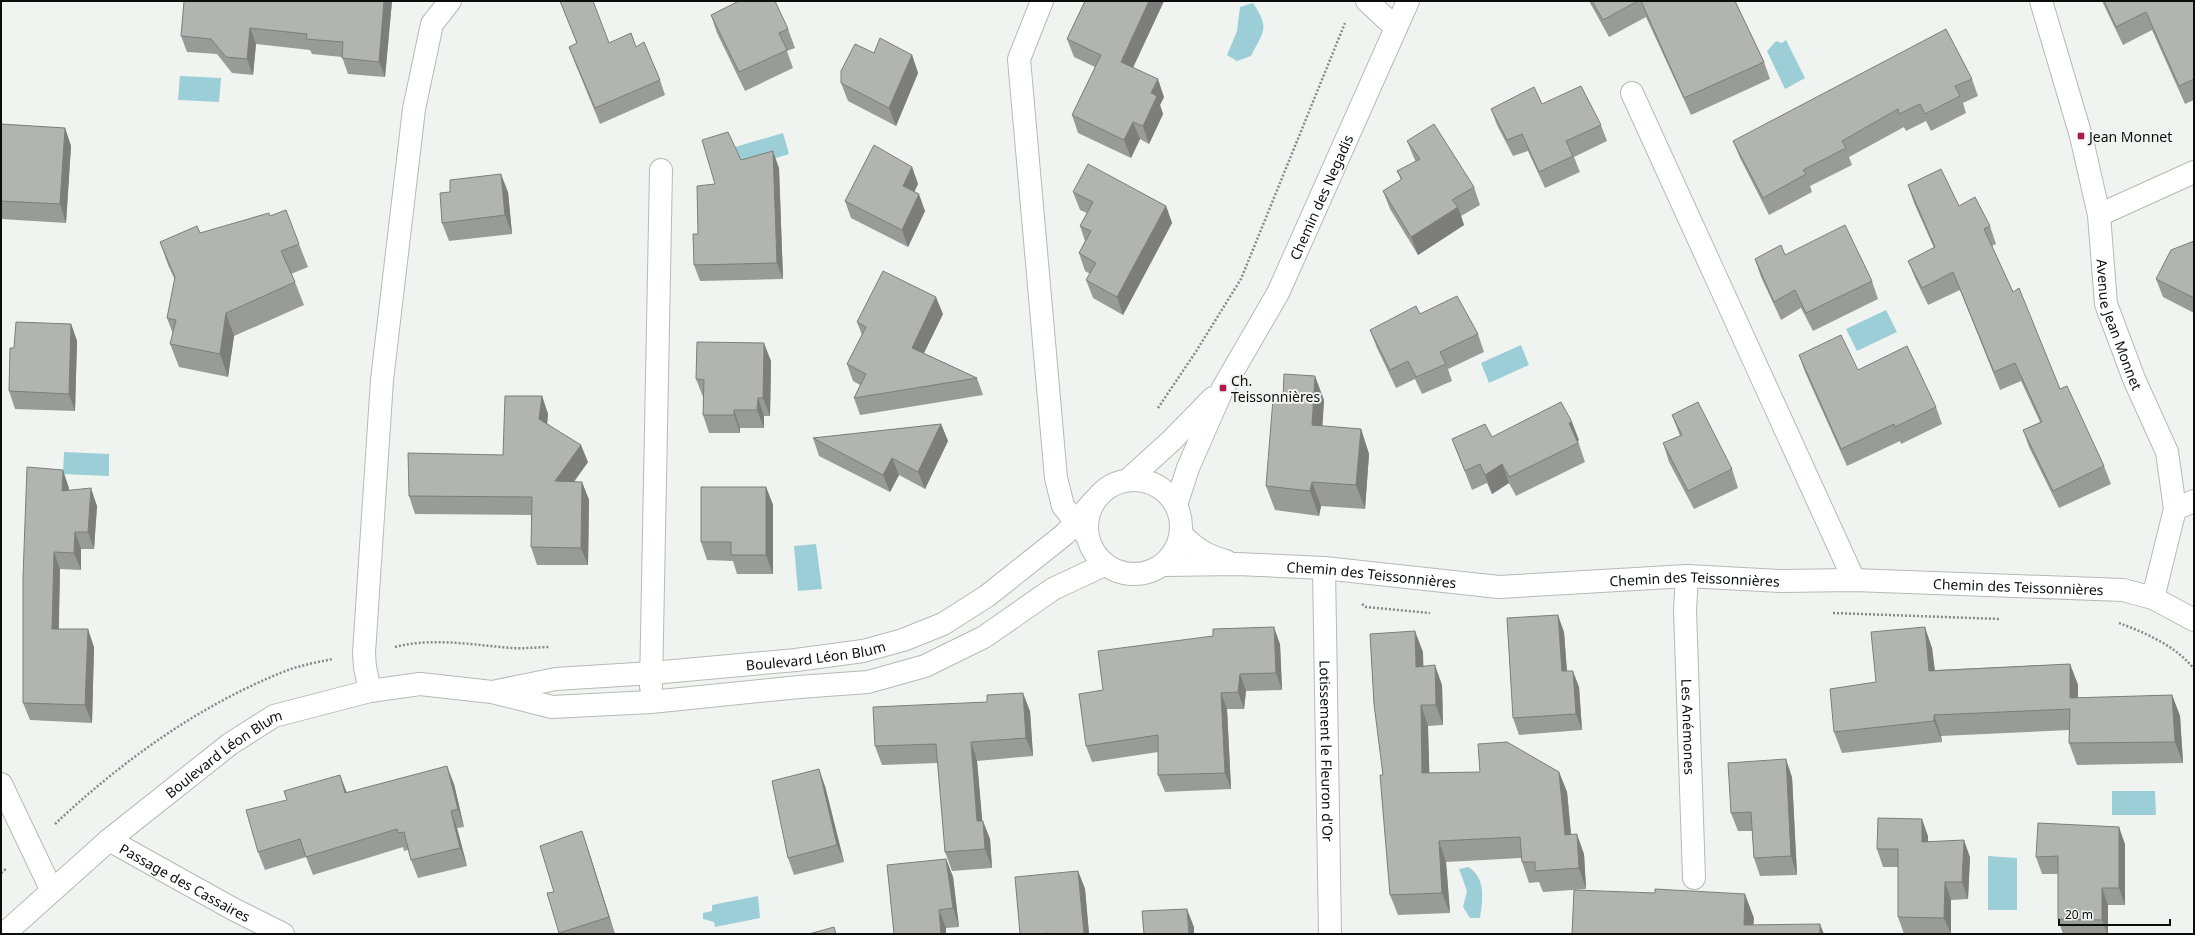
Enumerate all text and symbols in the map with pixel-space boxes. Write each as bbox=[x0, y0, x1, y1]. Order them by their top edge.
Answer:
place label: Jean Monnet bbox=[2087, 127, 2172, 146]
street label: Chemin des Negadis bbox=[1285, 131, 1357, 263]
marker: Jean Monnet bbox=[2076, 131, 2086, 141]
street label: Avenue Jean Monnet bbox=[2093, 258, 2147, 393]
place label: Ch. Teissonnières bbox=[1231, 371, 1320, 406]
marker: Ch. Teissonnières bbox=[1218, 383, 1228, 393]
street label: Chemin des Teissonnières bbox=[1286, 557, 1458, 592]
street label: Chemin des Teissonnières bbox=[1609, 567, 1780, 590]
street label: Chemin des Teissonnières bbox=[1933, 573, 2104, 599]
street label: Boulevard Léon Blum bbox=[745, 636, 888, 674]
street label: Lotissement le Fleuron d'Or bbox=[1316, 660, 1338, 842]
street label: Les Anémones bbox=[1678, 679, 1700, 775]
street label: Boulevard Léon Blum bbox=[161, 705, 284, 802]
street label: Passage des Cassaires bbox=[116, 838, 254, 926]
scale bar bbox=[2059, 901, 2170, 927]
text: 20 m bbox=[2065, 906, 2093, 923]

